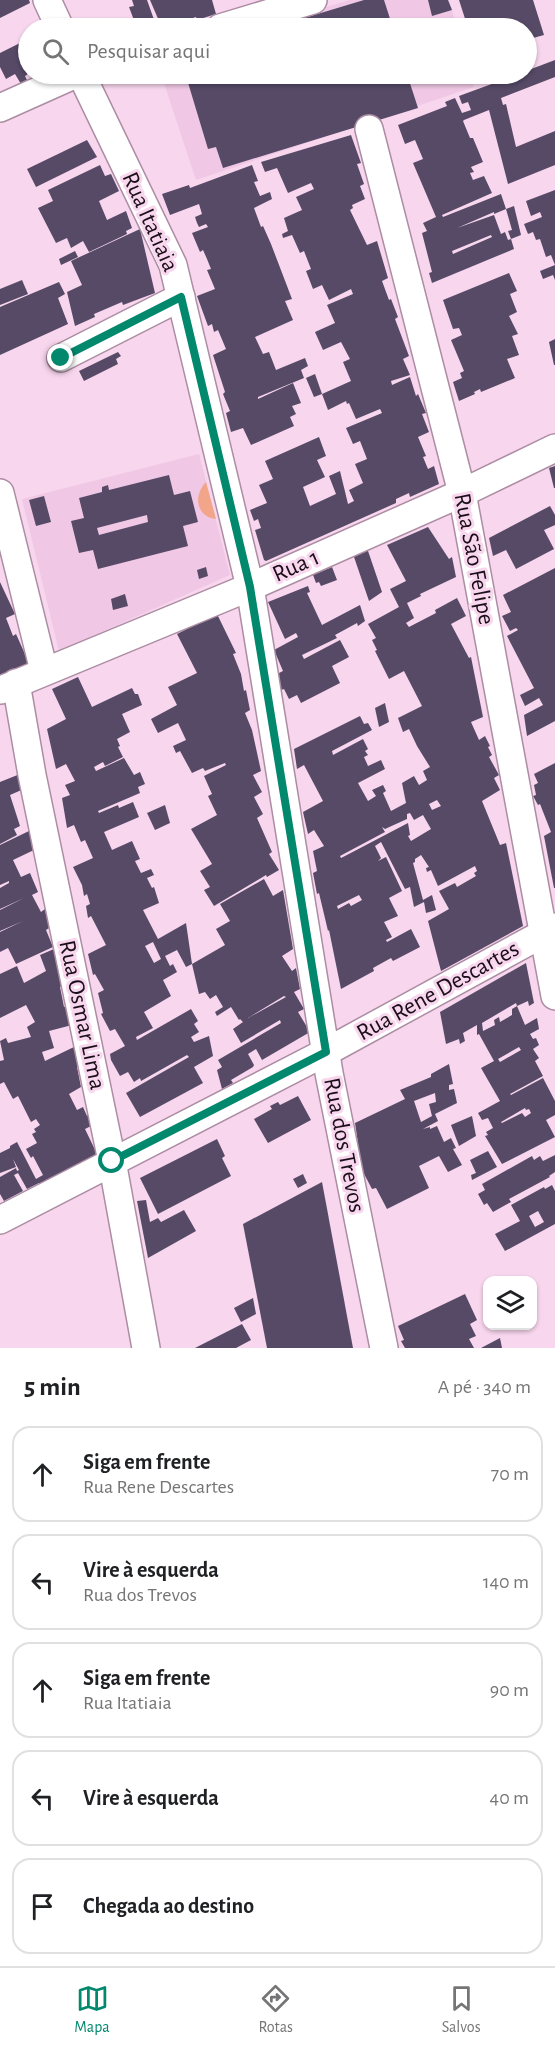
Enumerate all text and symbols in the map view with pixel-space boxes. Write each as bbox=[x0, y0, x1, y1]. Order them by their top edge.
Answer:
search box bbox=[18, 18, 537, 84]
icon: search bbox=[39, 35, 72, 68]
text: Pesquisar aqui bbox=[87, 40, 210, 62]
street label: Rua Itatiaia bbox=[117, 168, 183, 276]
route end bbox=[47, 344, 73, 370]
street label: Rua São Felipe bbox=[449, 491, 499, 627]
street label: Rua 1 bbox=[269, 545, 323, 587]
street label: Rua Rene Descartes bbox=[353, 937, 523, 1045]
street label: Rua Osmar Lima bbox=[54, 938, 110, 1092]
street label: Rua dos Trevos bbox=[319, 1076, 369, 1214]
route start bbox=[98, 1147, 124, 1173]
map controls bbox=[483, 1276, 537, 1330]
button: layers bbox=[483, 1276, 537, 1330]
text: 5 min bbox=[24, 1374, 81, 1400]
text: A pé · 340 m bbox=[438, 1377, 531, 1397]
text: Siga em frente bbox=[83, 1451, 210, 1473]
icon: ahead bbox=[26, 1458, 59, 1491]
text: 70 m bbox=[491, 1464, 529, 1484]
text: Rua Rene Descartes bbox=[83, 1477, 234, 1497]
text: Vire à esquerda bbox=[83, 1559, 219, 1581]
icon: left bbox=[26, 1566, 59, 1599]
text: 140 m bbox=[483, 1572, 529, 1592]
text: Rua dos Trevos bbox=[83, 1585, 197, 1605]
text: Siga em frente bbox=[83, 1667, 210, 1689]
icon: ahead bbox=[26, 1674, 59, 1707]
text: 90 m bbox=[490, 1680, 529, 1700]
text: Rua Itatiaia bbox=[83, 1693, 172, 1713]
icon: left bbox=[26, 1782, 59, 1815]
text: Vire à esquerda bbox=[83, 1787, 219, 1809]
text: 40 m bbox=[490, 1788, 529, 1808]
icon: arrive bbox=[26, 1890, 59, 1923]
text: Chegada ao destino bbox=[83, 1895, 254, 1917]
tab: Mapa bbox=[74, 1982, 110, 2037]
tab: Rotas bbox=[258, 1982, 293, 2037]
tab: Salvos bbox=[442, 1982, 481, 2037]

